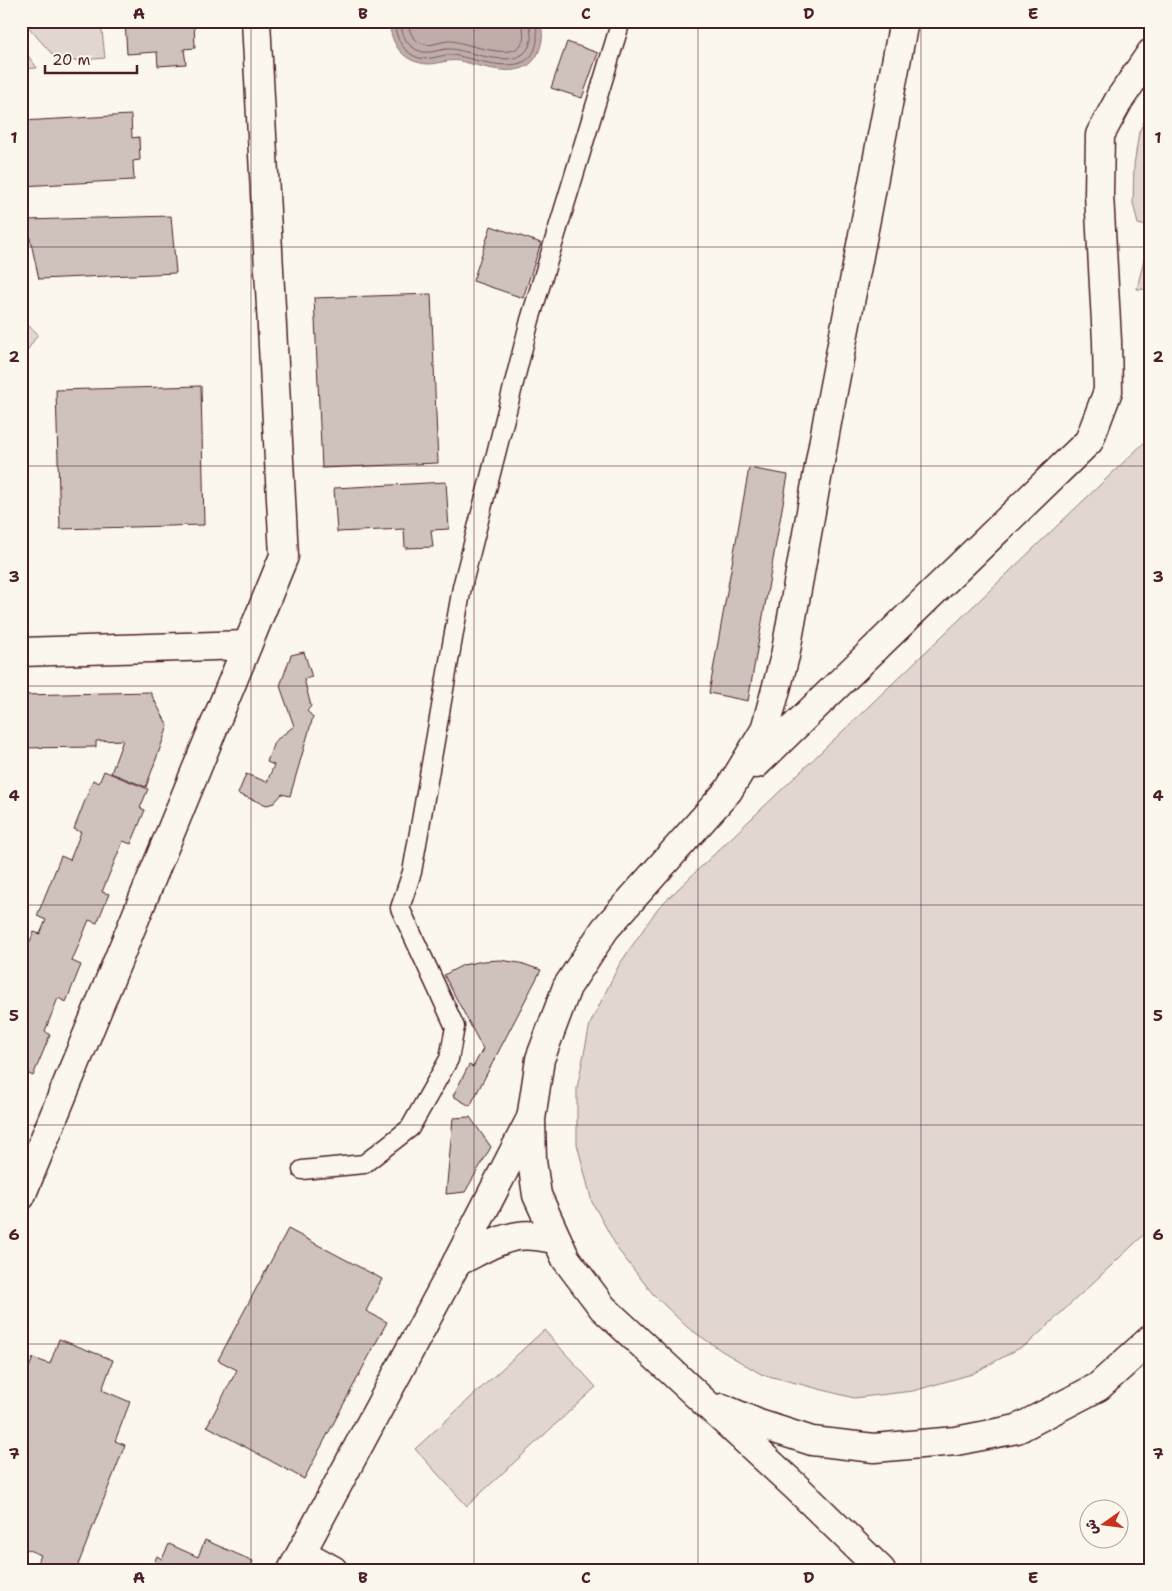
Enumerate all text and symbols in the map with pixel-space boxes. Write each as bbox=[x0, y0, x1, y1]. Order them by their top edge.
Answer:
text: A bbox=[133, 3, 145, 24]
text: B bbox=[358, 3, 368, 24]
text: C bbox=[581, 3, 591, 24]
text: D bbox=[803, 3, 815, 24]
text: E bbox=[1028, 3, 1038, 24]
scale bar bbox=[45, 42, 138, 74]
text: 20 m bbox=[52, 50, 91, 70]
text: 1 bbox=[10, 127, 18, 148]
text: 1 bbox=[1154, 127, 1162, 148]
text: 2 bbox=[8, 346, 20, 367]
text: 2 bbox=[1152, 346, 1164, 367]
text: 3 bbox=[8, 566, 20, 587]
text: 3 bbox=[1152, 566, 1164, 587]
text: 4 bbox=[8, 785, 20, 806]
text: 4 bbox=[1152, 785, 1164, 806]
text: 5 bbox=[9, 1005, 19, 1026]
text: 5 bbox=[1153, 1005, 1163, 1026]
text: 6 bbox=[8, 1224, 20, 1245]
text: 6 bbox=[1152, 1224, 1164, 1245]
text: 7 bbox=[8, 1443, 20, 1464]
text: 7 bbox=[1152, 1443, 1164, 1464]
north arrow bbox=[1080, 1498, 1130, 1548]
text: ش bbox=[1081, 1517, 1102, 1537]
text: A bbox=[133, 1567, 145, 1588]
text: B bbox=[358, 1567, 368, 1588]
text: C bbox=[581, 1567, 591, 1588]
text: D bbox=[803, 1567, 815, 1588]
text: E bbox=[1028, 1567, 1038, 1588]

